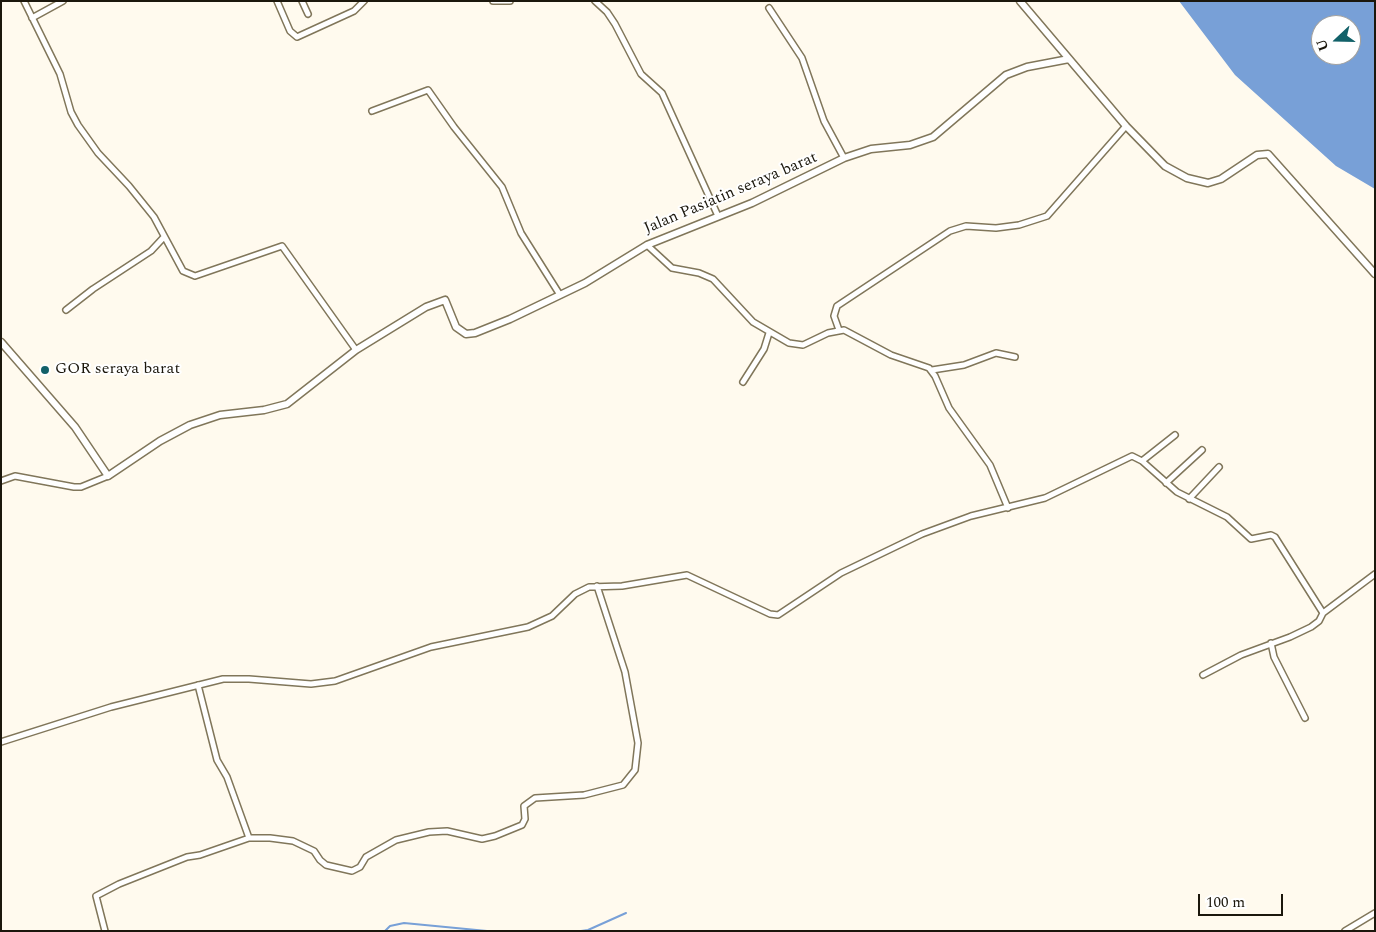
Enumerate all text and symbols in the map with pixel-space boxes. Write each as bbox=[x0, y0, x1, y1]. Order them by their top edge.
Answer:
north arrow bbox=[1311, 15, 1361, 65]
text: U bbox=[1311, 36, 1334, 54]
street label: Jalan Pasiatin seraya barat bbox=[642, 149, 820, 239]
place label: GOR seraya barat bbox=[55, 360, 180, 380]
marker: GOR seraya barat bbox=[39, 364, 51, 376]
scale bar bbox=[1201, 884, 1286, 916]
text: 100 m bbox=[1206, 891, 1245, 914]

